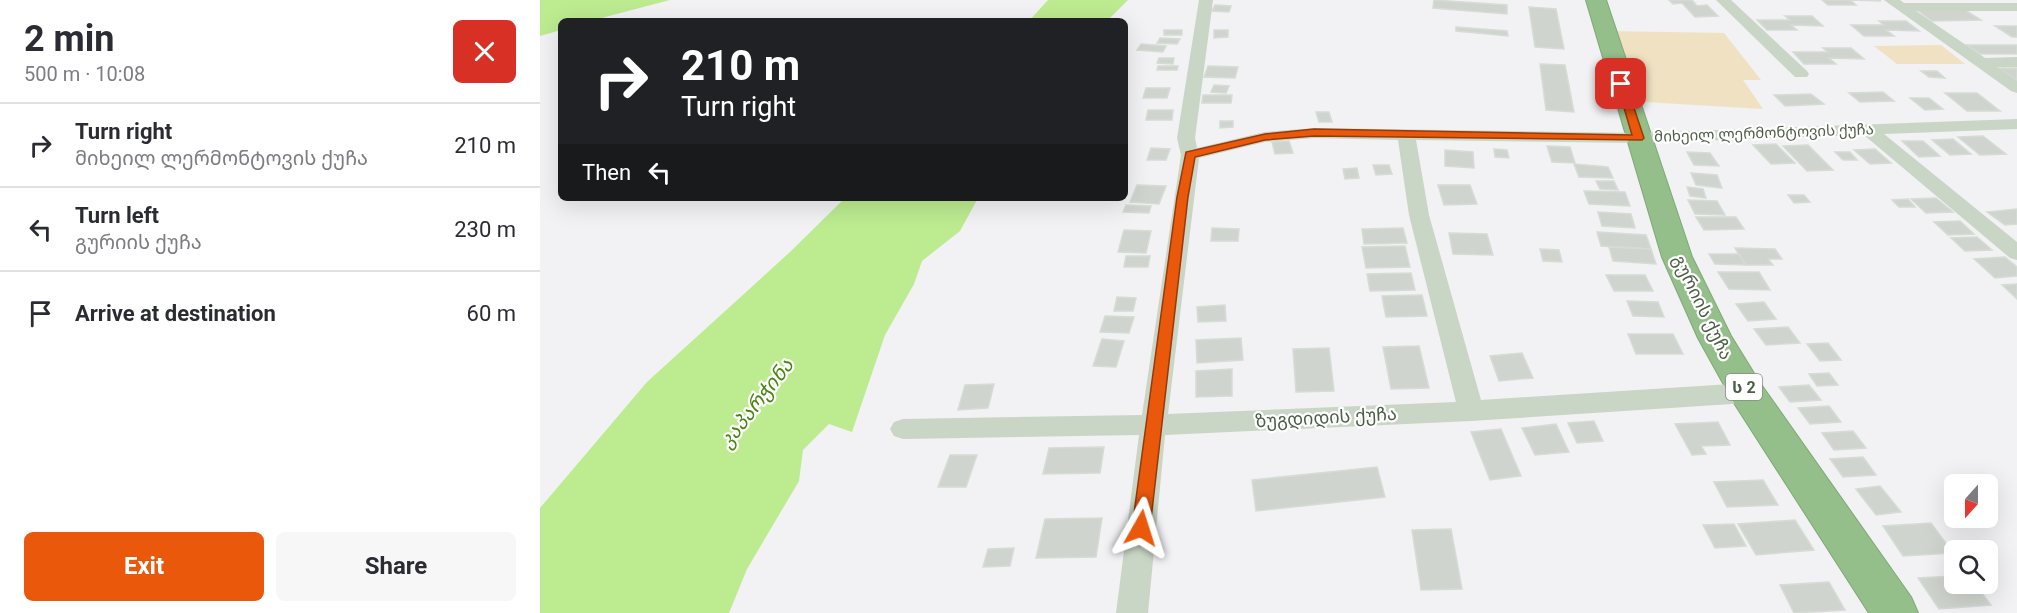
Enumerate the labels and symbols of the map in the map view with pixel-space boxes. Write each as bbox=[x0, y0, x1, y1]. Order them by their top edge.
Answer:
pin bbox=[1595, 58, 1646, 109]
street label: მიხეილ ლერმონტოვის ქუჩა bbox=[1654, 120, 1874, 146]
street label: გურიის ქუჩა bbox=[1668, 251, 1737, 363]
water label: კაპარჭინა bbox=[714, 353, 799, 452]
road number: ს 2 bbox=[1726, 374, 1762, 400]
street label: ზუგდიდის ქუჩა bbox=[1255, 403, 1397, 432]
north arrow bbox=[1944, 474, 1998, 528]
position arrow bbox=[1109, 496, 1173, 560]

